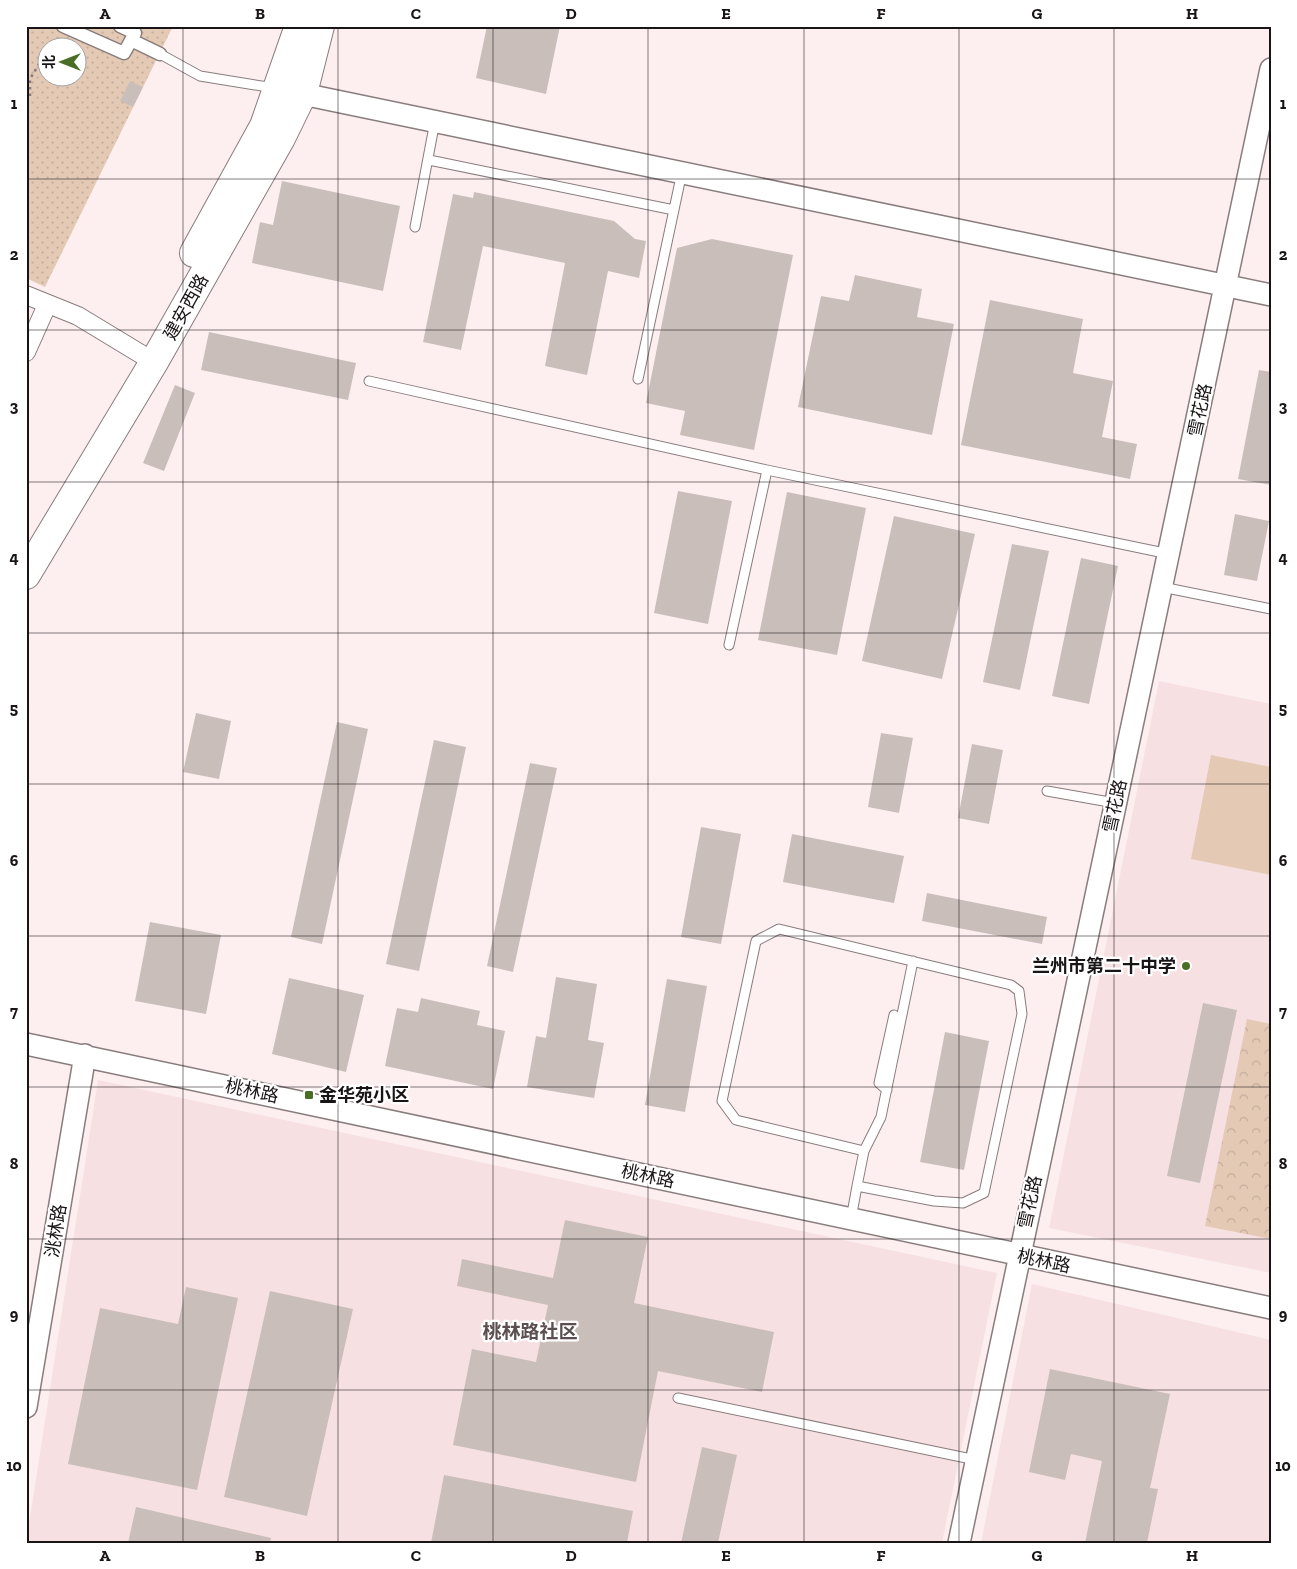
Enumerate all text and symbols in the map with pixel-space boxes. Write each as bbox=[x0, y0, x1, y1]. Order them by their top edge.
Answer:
text: A bbox=[100, 4, 111, 23]
text: B bbox=[255, 4, 265, 23]
text: C bbox=[411, 4, 421, 23]
text: D bbox=[565, 4, 577, 23]
text: E bbox=[721, 4, 731, 23]
text: F bbox=[876, 4, 886, 23]
text: G bbox=[1032, 4, 1043, 23]
text: H bbox=[1186, 4, 1198, 23]
north arrow bbox=[38, 38, 88, 88]
text: 北 bbox=[41, 55, 58, 69]
text: 1 bbox=[11, 94, 18, 113]
text: 1 bbox=[1280, 94, 1287, 113]
text: 2 bbox=[10, 245, 19, 264]
text: 2 bbox=[1279, 245, 1288, 264]
street label: 建安西路 bbox=[159, 270, 213, 344]
street label: 雪花路 bbox=[1184, 381, 1216, 439]
text: 3 bbox=[10, 397, 19, 416]
text: 3 bbox=[1279, 397, 1288, 416]
text: 4 bbox=[9, 548, 19, 567]
text: 4 bbox=[1278, 548, 1288, 567]
text: 5 bbox=[10, 699, 18, 718]
text: 5 bbox=[1279, 699, 1287, 718]
street label: 雪花路 bbox=[1099, 777, 1131, 835]
text: 6 bbox=[10, 851, 19, 870]
text: 6 bbox=[1279, 851, 1288, 870]
place label: 兰州市第二十中学 bbox=[1032, 955, 1176, 977]
marker: 兰州市第二十中学 bbox=[1180, 960, 1192, 972]
text: 7 bbox=[10, 1002, 18, 1021]
text: 7 bbox=[1279, 1002, 1287, 1021]
street label: 桃林路 bbox=[223, 1075, 281, 1107]
place label: 金华苑小区 bbox=[319, 1084, 409, 1106]
marker: 金华苑小区 bbox=[303, 1089, 315, 1101]
text: 8 bbox=[10, 1154, 19, 1173]
text: 8 bbox=[1279, 1154, 1288, 1173]
street label: 桃林路 bbox=[619, 1160, 677, 1192]
street label: 雪花路 bbox=[1014, 1173, 1046, 1231]
street label: 洮林路 bbox=[41, 1203, 71, 1259]
street label: 桃林路 bbox=[1015, 1245, 1073, 1277]
text: 9 bbox=[10, 1305, 19, 1324]
text: 9 bbox=[1279, 1305, 1288, 1324]
district label: 桃林路社区 bbox=[482, 1320, 578, 1343]
text: 10 bbox=[6, 1456, 22, 1475]
text: 10 bbox=[1275, 1456, 1291, 1475]
text: A bbox=[100, 1546, 111, 1565]
text: B bbox=[255, 1546, 265, 1565]
text: C bbox=[411, 1546, 421, 1565]
text: D bbox=[565, 1546, 577, 1565]
text: E bbox=[721, 1546, 731, 1565]
text: F bbox=[876, 1546, 886, 1565]
text: G bbox=[1032, 1546, 1043, 1565]
text: H bbox=[1186, 1546, 1198, 1565]

